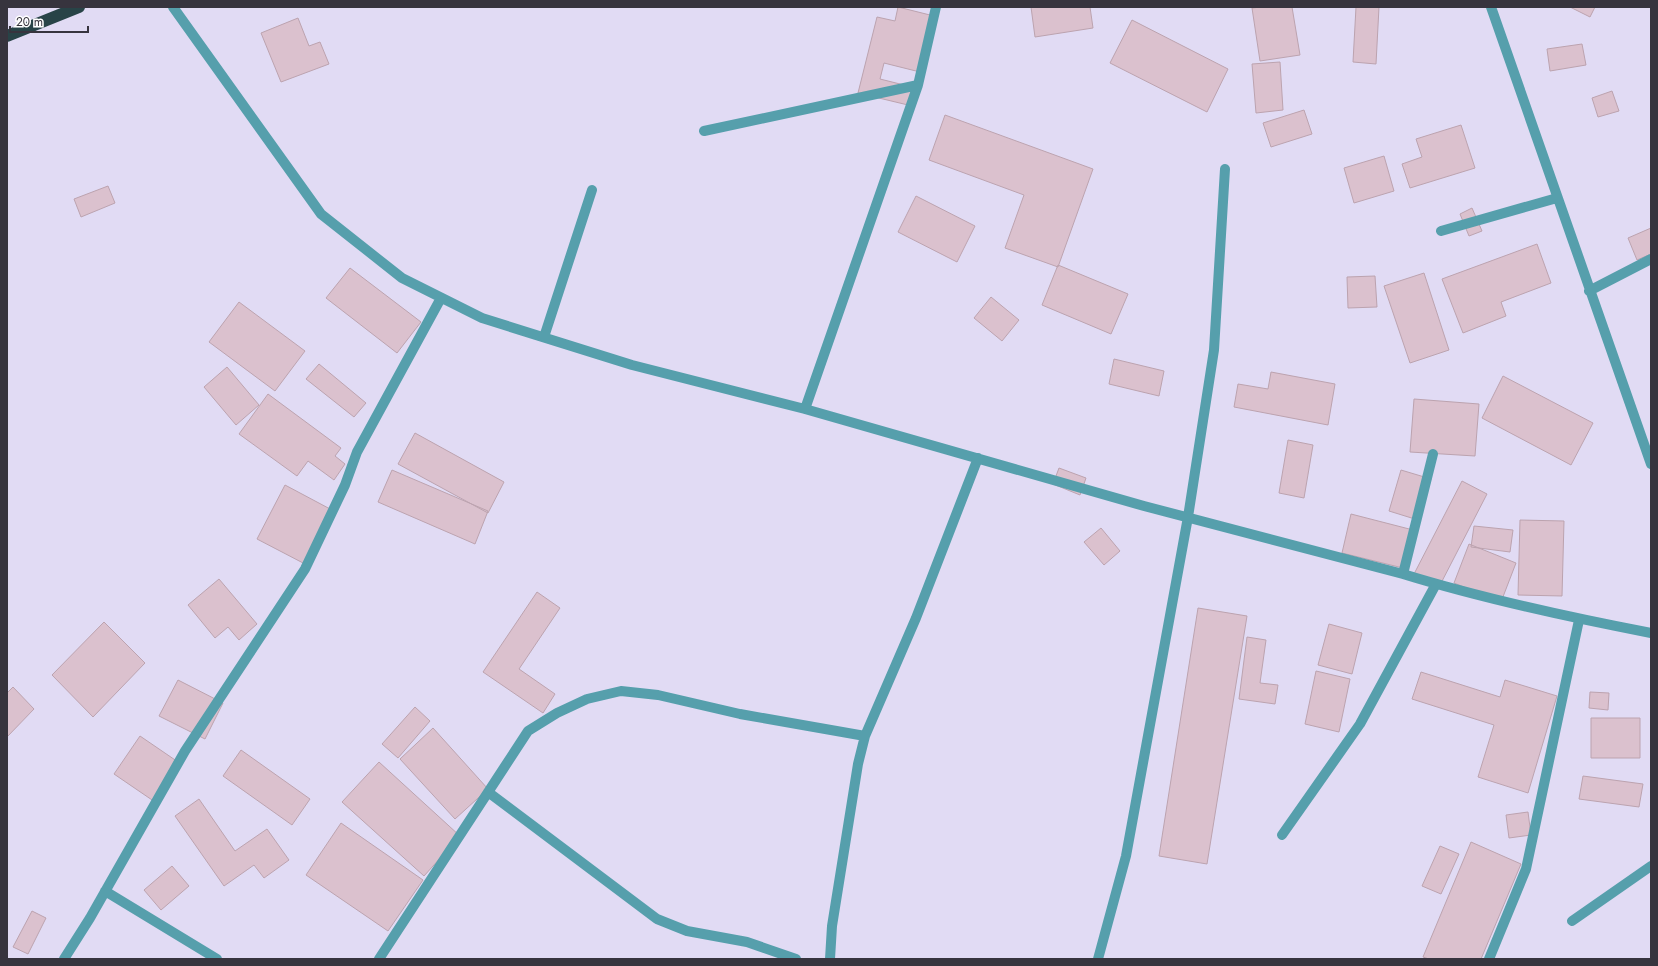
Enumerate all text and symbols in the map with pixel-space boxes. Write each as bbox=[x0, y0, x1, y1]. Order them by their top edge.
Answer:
scale bar bbox=[10, 8, 88, 34]
text: 20 m bbox=[16, 13, 43, 31]

